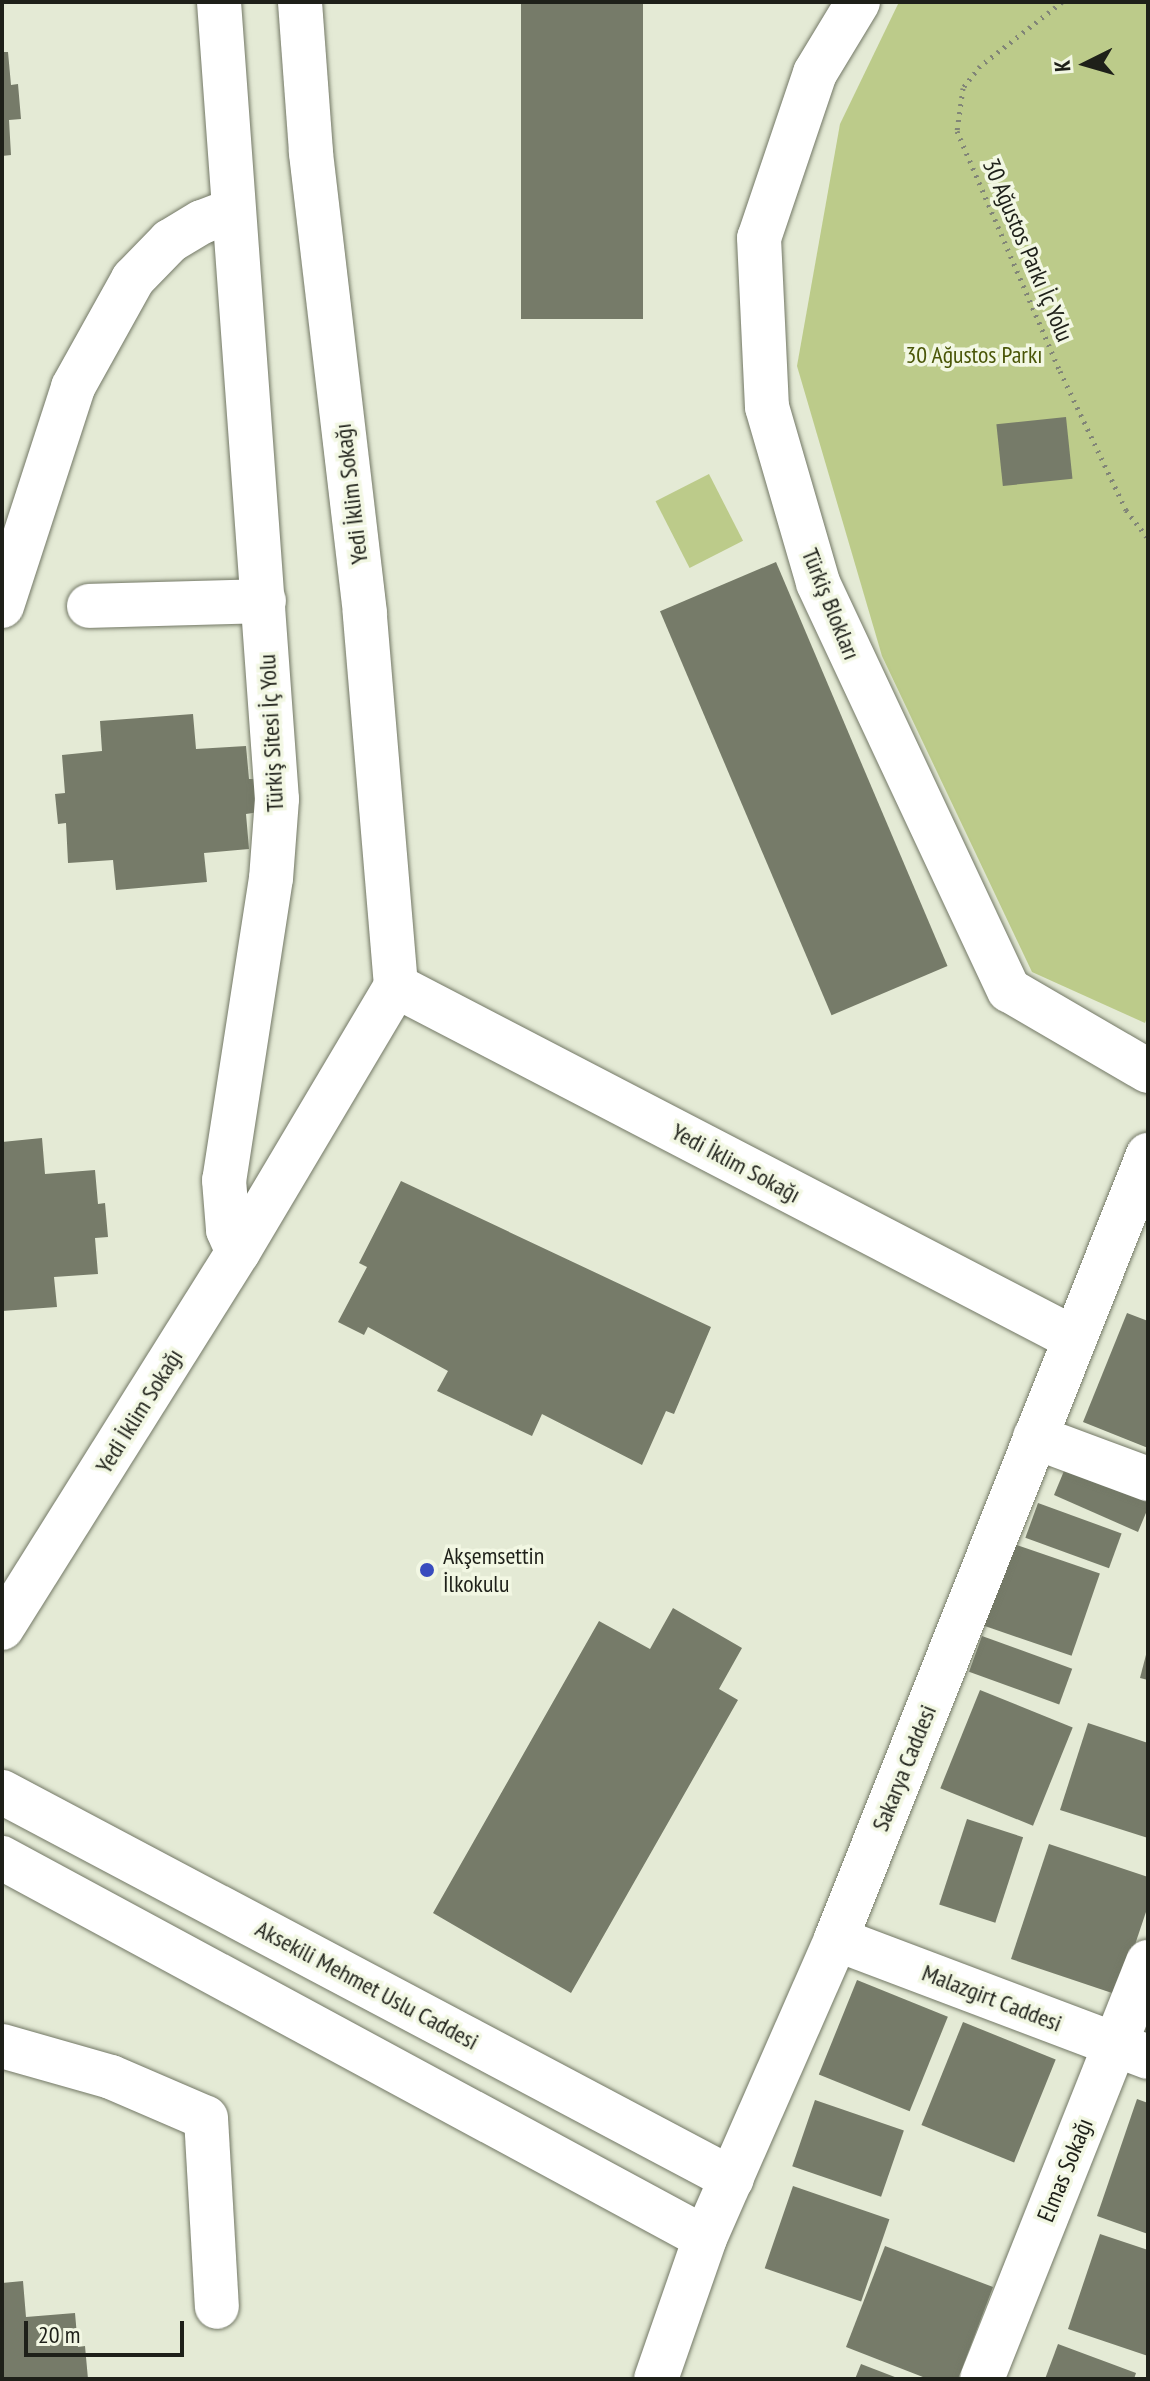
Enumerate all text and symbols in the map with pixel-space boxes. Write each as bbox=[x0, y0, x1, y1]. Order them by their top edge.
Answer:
north arrow bbox=[1046, 24, 1126, 104]
text: K bbox=[1048, 59, 1077, 73]
street label: 30 Ağustos Parkı İç Yolu bbox=[976, 154, 1080, 346]
park label: 30 Ağustos Parkı bbox=[905, 341, 1043, 369]
street label: Yedi İklim Sokağı bbox=[328, 422, 374, 566]
street label: Türkiş Blokları bbox=[796, 544, 866, 664]
street label: Türkiş Sitesi İç Yolu bbox=[252, 653, 290, 813]
street label: Yedi İklim Sokağı bbox=[667, 1117, 805, 1209]
street label: Yedi İklim Sokağı bbox=[89, 1343, 189, 1479]
place label: Akşemsettin İlkokulu bbox=[443, 1542, 544, 1598]
marker: Akşemsettin İlkokulu bbox=[418, 1561, 436, 1579]
street label: Sakarya Caddesi bbox=[866, 1701, 942, 1835]
street label: Aksekili Mehmet Uslu Caddesi bbox=[251, 1914, 483, 2056]
street label: Malazgirt Caddesi bbox=[918, 1958, 1066, 2038]
street label: Elmas Sokağı bbox=[1031, 2114, 1099, 2226]
scale bar bbox=[28, 2305, 188, 2355]
text: 20 m bbox=[38, 2319, 80, 2350]

